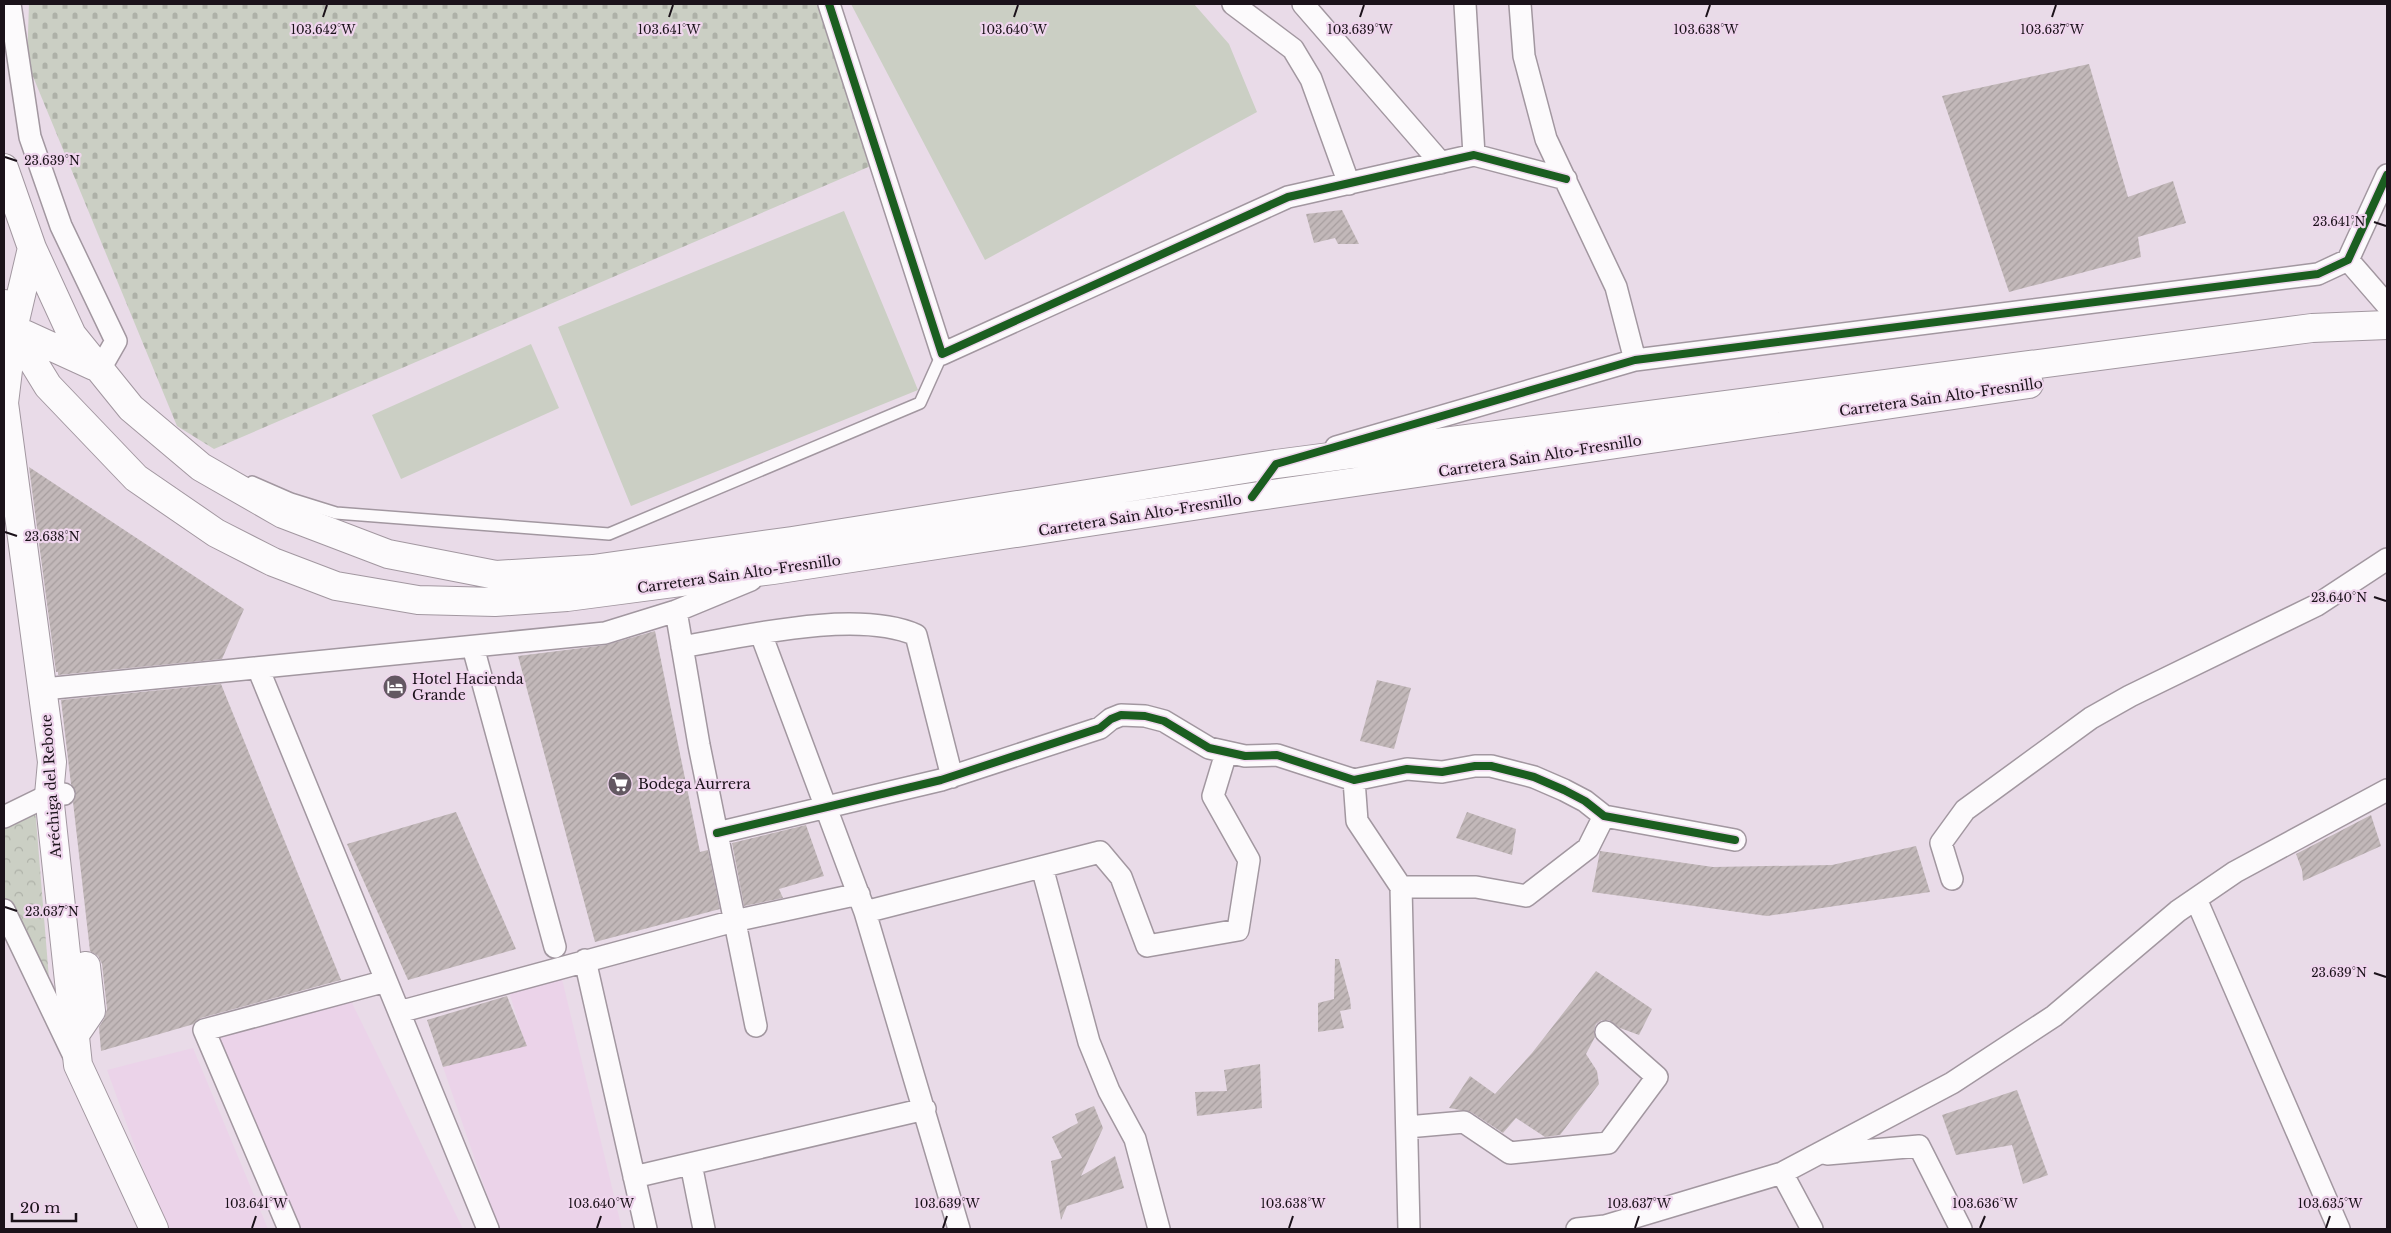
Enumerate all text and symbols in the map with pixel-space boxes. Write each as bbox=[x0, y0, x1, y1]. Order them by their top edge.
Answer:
text: 103.642°W bbox=[291, 22, 356, 37]
text: 103.641°W bbox=[638, 22, 701, 37]
text: 103.640°W bbox=[981, 22, 1048, 37]
text: 103.639°W bbox=[1327, 22, 1394, 37]
text: 103.638°W bbox=[1674, 22, 1739, 37]
text: 103.637°W bbox=[2020, 22, 2085, 37]
text: 23.639°N bbox=[24, 153, 80, 168]
text: 23.641°N bbox=[2313, 214, 2366, 229]
street label: Carretera Sain Alto-Fresnillo bbox=[1838, 374, 2044, 420]
street label: Carretera Sain Alto-Fresnillo bbox=[1437, 431, 1643, 481]
street label: Carretera Sain Alto-Fresnillo bbox=[1037, 490, 1243, 540]
text: 23.638°N bbox=[24, 529, 80, 544]
street label: Carretera Sain Alto-Fresnillo bbox=[636, 551, 842, 597]
text: 23.640°N bbox=[2311, 590, 2367, 605]
place label: Hotel Hacienda Grande bbox=[412, 670, 524, 704]
hotel icon: Hotel Hacienda Grande bbox=[382, 674, 408, 700]
street label: Aréchiga del Rebote bbox=[37, 714, 65, 859]
supermarket icon: Bodega Aurrera bbox=[607, 771, 633, 797]
place label: Bodega Aurrera bbox=[638, 775, 751, 793]
text: 23.637°N bbox=[25, 904, 79, 919]
text: 23.639°N bbox=[2311, 965, 2367, 980]
scale bar bbox=[12, 1190, 76, 1222]
text: 103.641°W bbox=[225, 1196, 288, 1211]
text: 103.640°W bbox=[568, 1196, 635, 1211]
text: 103.639°W bbox=[914, 1196, 981, 1211]
text: 103.638°W bbox=[1261, 1196, 1326, 1211]
text: 103.637°W bbox=[1607, 1196, 1672, 1211]
text: 103.636°W bbox=[1952, 1196, 2019, 1211]
text: 103.635°W bbox=[2298, 1196, 2363, 1211]
text: 20 m bbox=[20, 1198, 60, 1217]

